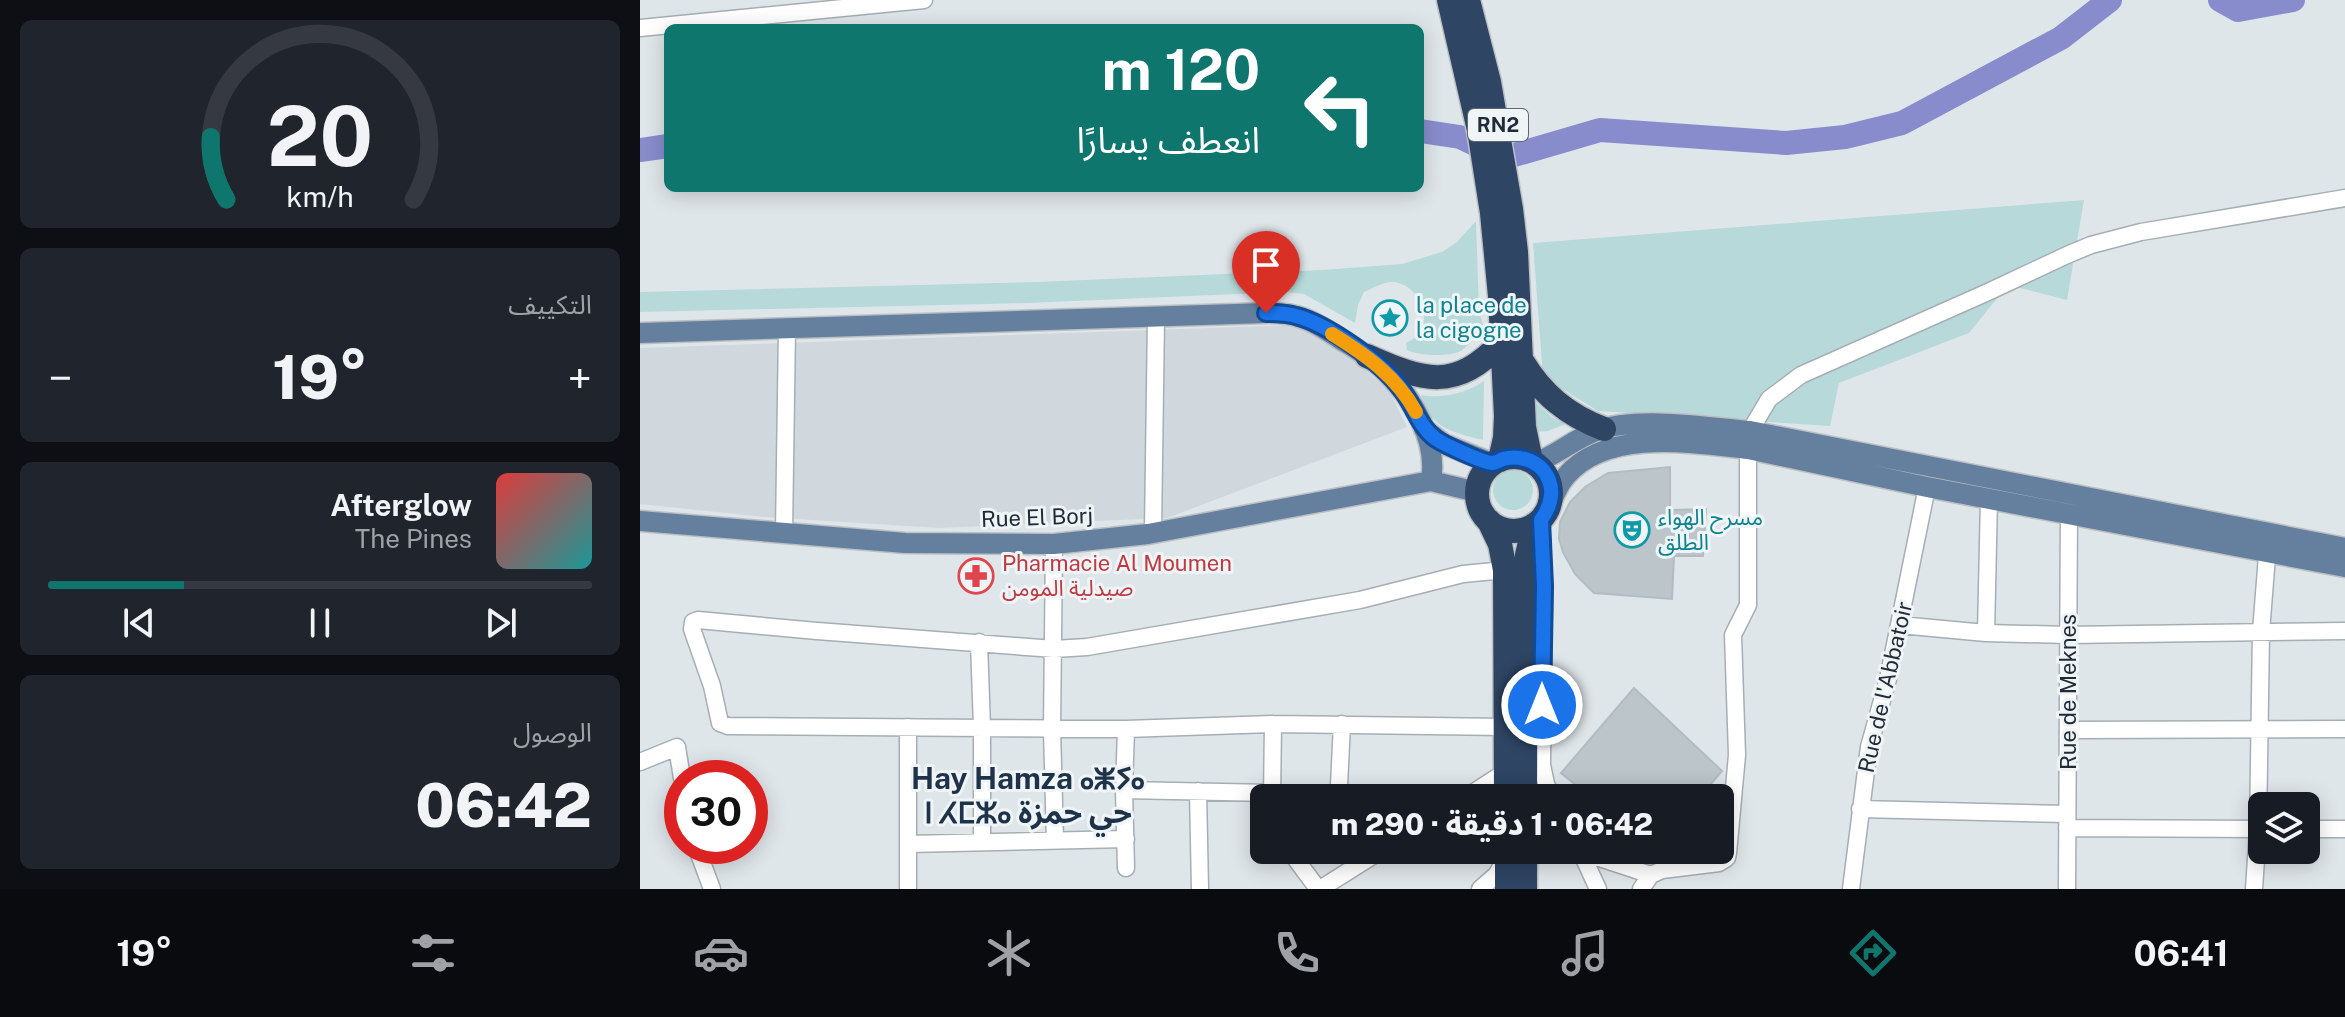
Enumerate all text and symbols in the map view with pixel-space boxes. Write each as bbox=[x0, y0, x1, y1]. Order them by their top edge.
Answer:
text: 120 m bbox=[1102, 37, 1260, 103]
icon: left bbox=[1288, 56, 1392, 160]
text: 20 bbox=[267, 87, 373, 185]
road number: RN2 bbox=[1468, 109, 1528, 141]
text: انعطف يسارًا bbox=[1076, 119, 1260, 161]
text: km/h bbox=[286, 180, 354, 213]
pin bbox=[1232, 231, 1300, 313]
icon: arrive bbox=[1244, 243, 1288, 287]
text: التكييف bbox=[508, 289, 592, 320]
place label: la place de la cigogne bbox=[1416, 292, 1527, 343]
place icon: la place de la cigogne bbox=[1371, 299, 1409, 337]
text: 19° bbox=[272, 342, 368, 413]
text: − bbox=[48, 352, 72, 404]
text: + bbox=[568, 352, 592, 404]
text: Afterglow bbox=[330, 487, 472, 523]
street label: Rue El Borj bbox=[981, 502, 1093, 532]
place label: مسرح الهواء الطلق bbox=[1658, 504, 1763, 556]
theatre icon: مسرح الهواء الطلق bbox=[1613, 511, 1651, 549]
text: The Pines bbox=[355, 523, 472, 554]
place label: Pharmacie Al Moumen صيدلية المومن bbox=[1002, 550, 1232, 601]
pharmacy icon: Pharmacie Al Moumen صيدلية المومن bbox=[957, 557, 995, 595]
street label: Rue de l'Abbatoir bbox=[1853, 599, 1917, 775]
icon: previous bbox=[117, 601, 161, 645]
icon: pause bbox=[298, 601, 342, 645]
icon: next bbox=[479, 601, 523, 645]
street label: Rue de Meknes bbox=[2055, 614, 2081, 770]
position arrow bbox=[1500, 663, 1584, 747]
text: الوصول bbox=[513, 717, 592, 748]
speed limit sign: 30 bbox=[664, 760, 768, 864]
district label: Hay Hamza ⴰⵥⵢⴰ ⵏ ⵃⵎⵣⴰ حي حمزة bbox=[911, 760, 1145, 837]
text: 06:42 bbox=[415, 770, 592, 841]
map controls bbox=[2248, 792, 2320, 864]
button: layers bbox=[2248, 792, 2320, 864]
text: 06:42 · 1 دقيقة · 290 m bbox=[1331, 806, 1653, 842]
icon: filters bbox=[405, 925, 461, 981]
icon: car bbox=[693, 925, 749, 981]
icon: climate bbox=[981, 925, 1037, 981]
icon: phone bbox=[1269, 925, 1325, 981]
icon: music bbox=[1557, 925, 1613, 981]
icon: directions bbox=[1845, 925, 1901, 981]
text: 19° bbox=[116, 932, 172, 974]
text: 06:41 bbox=[2133, 932, 2229, 974]

